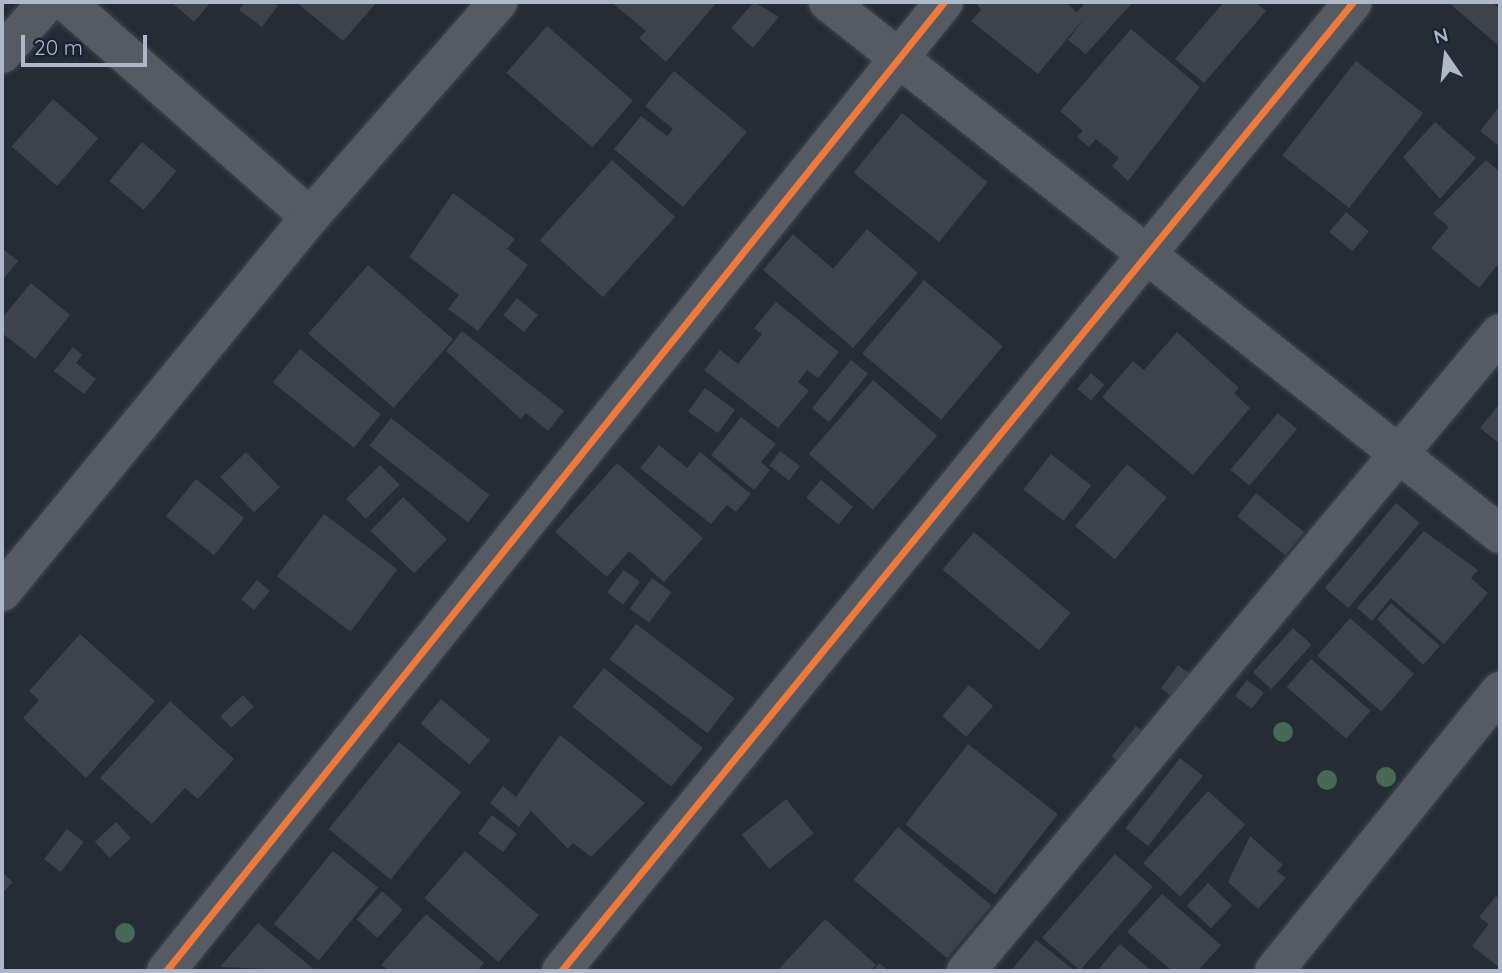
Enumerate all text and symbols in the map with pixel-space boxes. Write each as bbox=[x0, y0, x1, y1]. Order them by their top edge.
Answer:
scale bar bbox=[24, 21, 150, 65]
north arrow bbox=[1411, 21, 1481, 91]
text: N bbox=[1431, 22, 1451, 49]
text: 20 m bbox=[34, 34, 83, 60]

